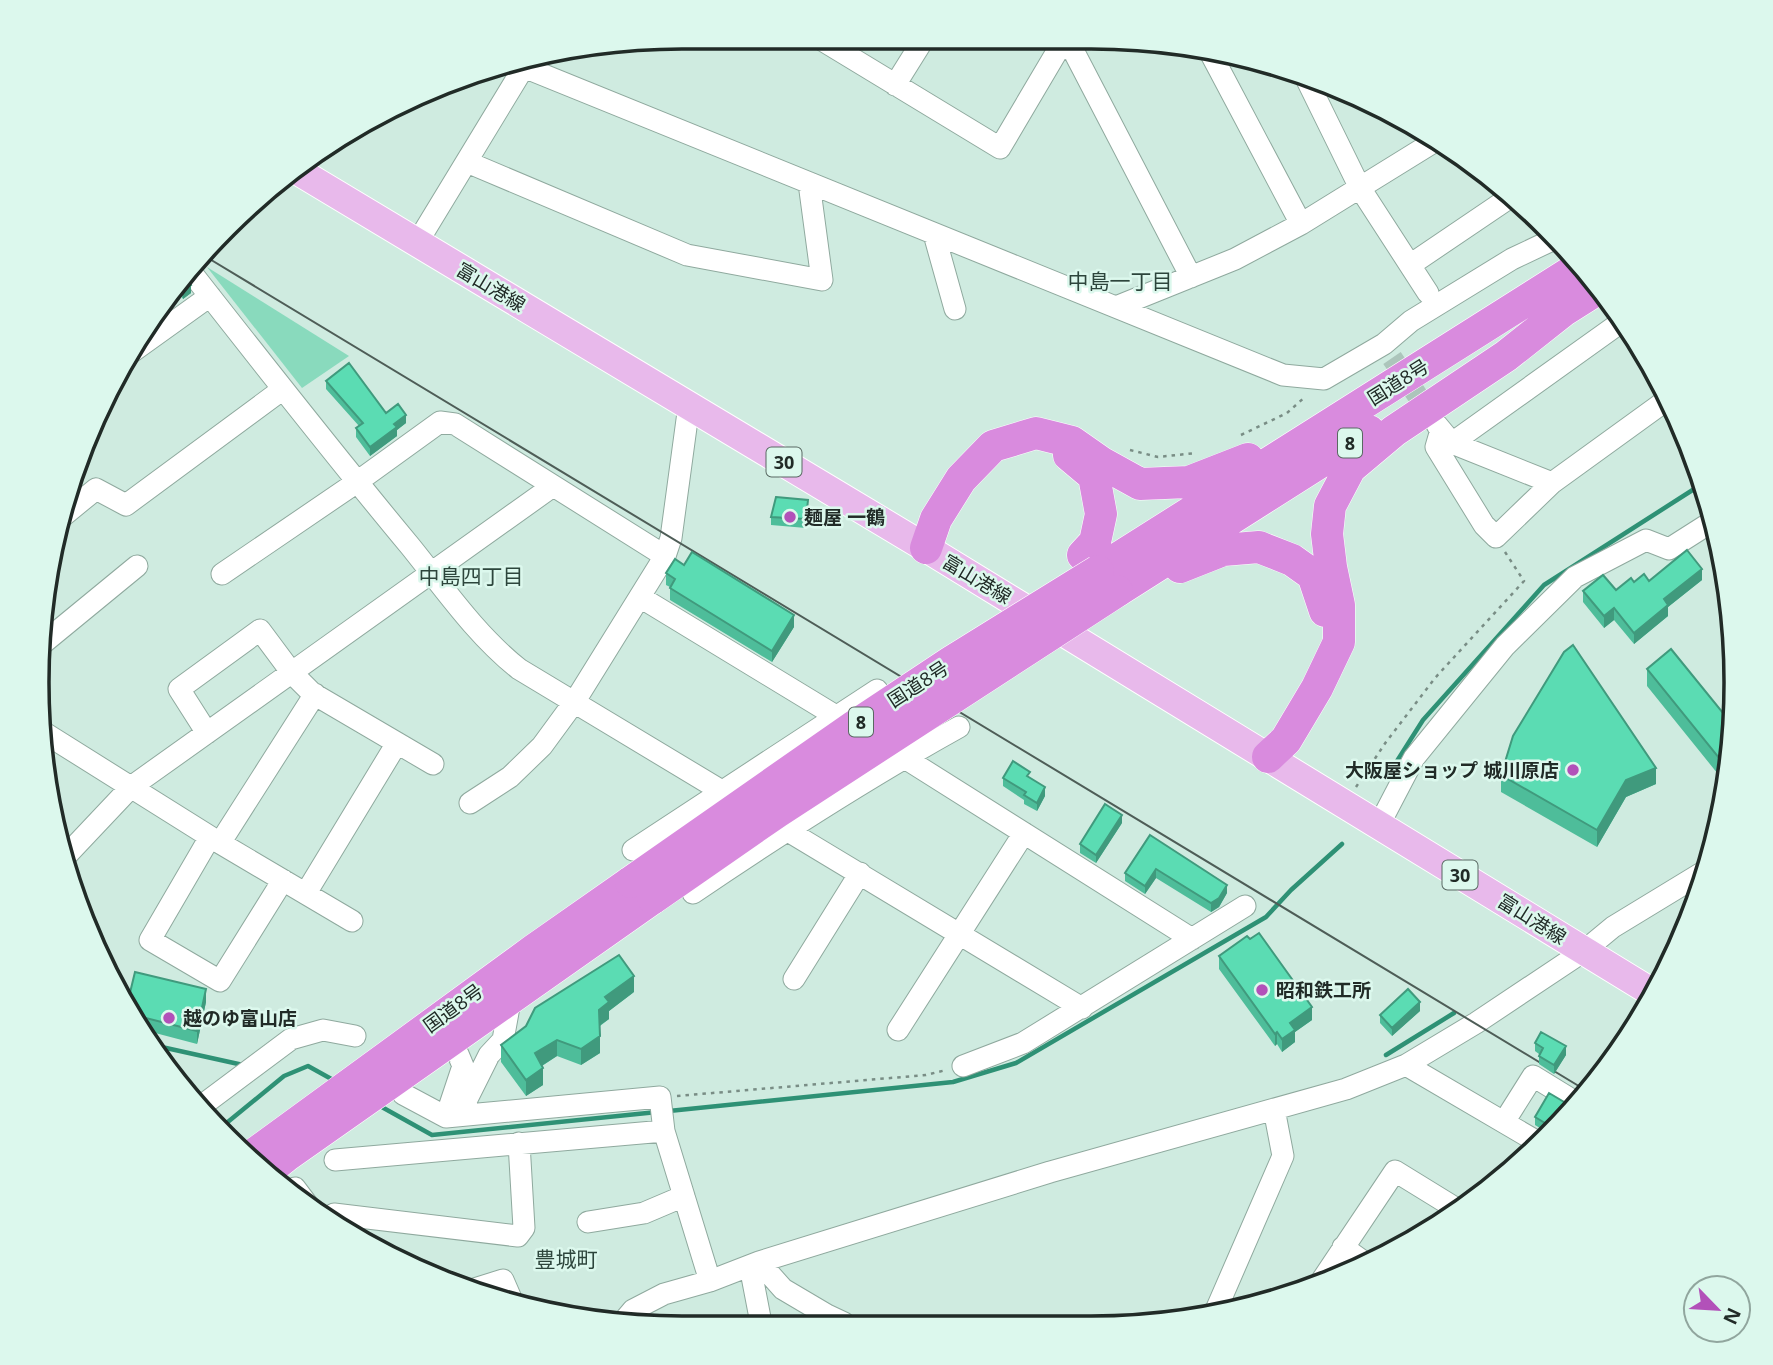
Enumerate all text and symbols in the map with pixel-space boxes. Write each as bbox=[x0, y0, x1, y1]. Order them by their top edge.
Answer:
street label: 富山港線 bbox=[452, 256, 530, 318]
district label: 中島一丁目 bbox=[1068, 267, 1173, 295]
street label: 国道8号 bbox=[1362, 353, 1434, 411]
road number: 8 bbox=[1338, 428, 1362, 458]
road number: 30 bbox=[766, 448, 802, 476]
place label: 麺屋 一鶴 bbox=[804, 504, 885, 530]
marker: 麺屋 一鶴 bbox=[782, 509, 798, 525]
street label: 富山港線 bbox=[938, 548, 1016, 610]
district label: 中島四丁目 bbox=[419, 562, 524, 590]
street label: 国道8号 bbox=[882, 655, 954, 713]
road number: 8 bbox=[849, 708, 873, 736]
place label: 大阪屋ショップ 城川原店 bbox=[1345, 757, 1559, 783]
marker: 大阪屋ショップ 城川原店 bbox=[1565, 762, 1581, 778]
road number: 30 bbox=[1442, 860, 1478, 890]
street label: 富山港線 bbox=[1493, 888, 1571, 950]
place label: 昭和鉄工所 bbox=[1276, 977, 1371, 1003]
street label: 国道8号 bbox=[418, 978, 488, 1038]
marker: 昭和鉄工所 bbox=[1254, 982, 1270, 998]
place label: 越のゆ富山店 bbox=[183, 1005, 297, 1031]
marker: 越のゆ富山店 bbox=[161, 1010, 177, 1026]
district label: 豊城町 bbox=[535, 1245, 598, 1273]
north arrow bbox=[1682, 1274, 1752, 1344]
text: N bbox=[1717, 1304, 1747, 1329]

